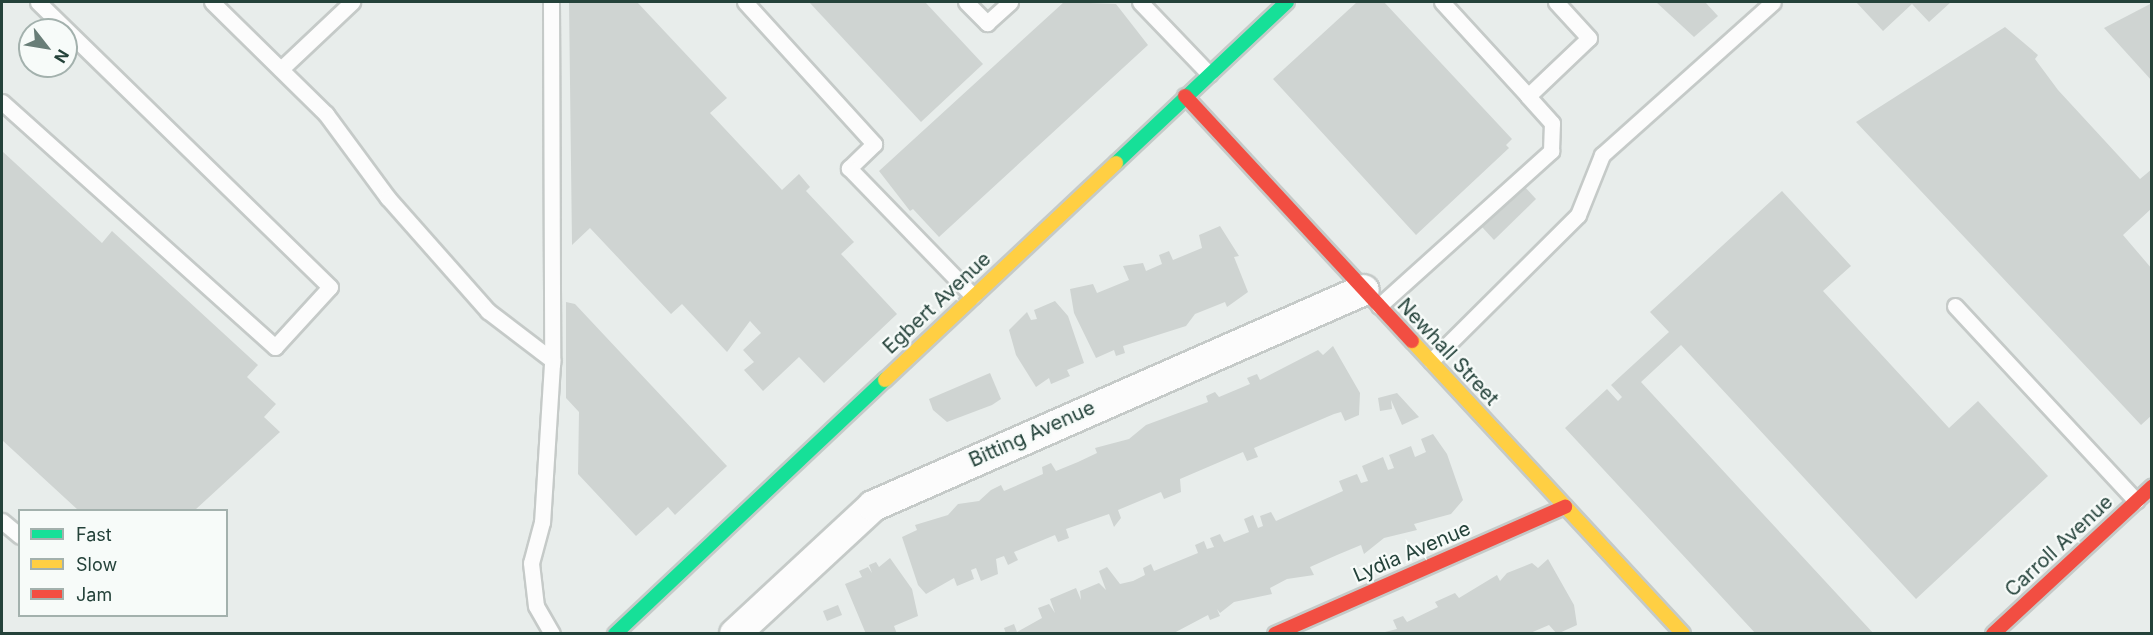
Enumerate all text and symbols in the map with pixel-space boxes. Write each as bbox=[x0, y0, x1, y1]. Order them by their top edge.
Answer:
north arrow bbox=[18, 18, 78, 78]
text: N bbox=[50, 46, 73, 67]
street label: Egbert Avenue bbox=[878, 247, 996, 359]
street label: Newhall Street bbox=[1392, 294, 1504, 410]
street label: Bitting Avenue bbox=[965, 396, 1099, 472]
street label: Carroll Avenue bbox=[2000, 490, 2118, 602]
legend bbox=[18, 509, 228, 617]
street label: Lydia Avenue bbox=[1350, 517, 1474, 587]
text: Fast bbox=[76, 524, 112, 545]
text: Slow bbox=[76, 554, 117, 575]
text: Jam bbox=[76, 584, 112, 605]

